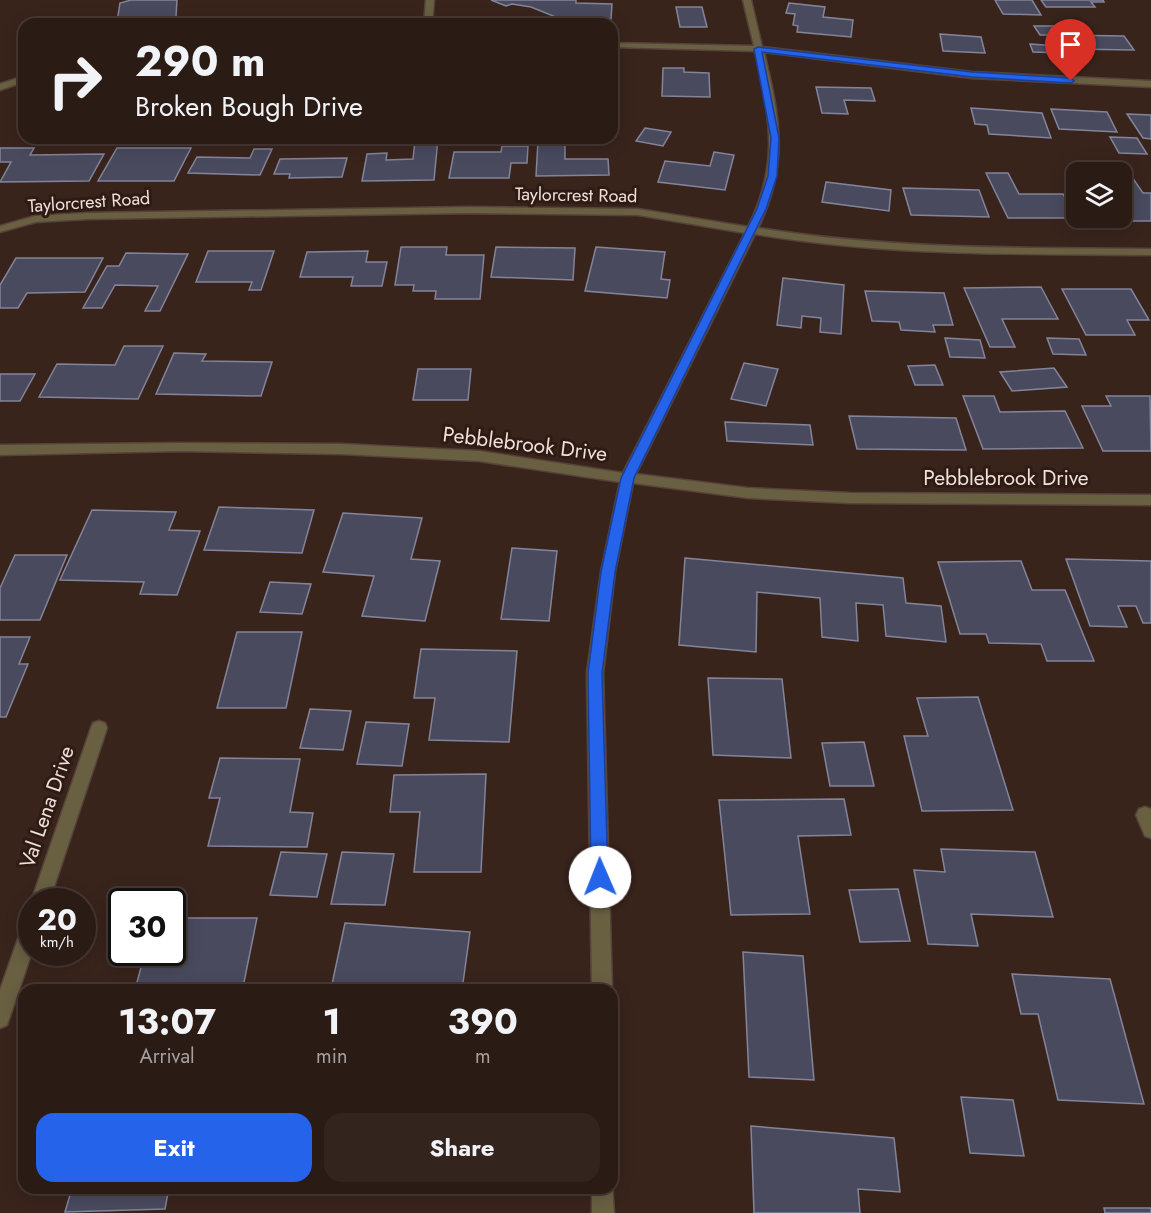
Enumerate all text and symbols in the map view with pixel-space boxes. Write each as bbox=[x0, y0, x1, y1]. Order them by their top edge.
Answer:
pin bbox=[1045, 19, 1096, 81]
icon: arrive bbox=[1054, 28, 1087, 61]
text: 290 m bbox=[135, 31, 266, 92]
icon: right bbox=[36, 42, 114, 120]
text: Broken Bough Drive bbox=[135, 87, 363, 126]
map controls bbox=[1066, 162, 1132, 228]
button: layers bbox=[1066, 162, 1132, 228]
street label: Taylorcrest Road bbox=[515, 181, 637, 209]
street label: Taylorcrest Road bbox=[27, 185, 151, 219]
street label: Pebblebrook Drive bbox=[441, 419, 609, 469]
street label: Pebblebrook Drive bbox=[923, 463, 1089, 493]
street label: Val Lena Drive bbox=[12, 742, 82, 872]
position arrow bbox=[568, 845, 632, 909]
speed limit sign: 30 bbox=[108, 888, 186, 966]
text: 20 bbox=[37, 898, 77, 941]
text: km/h bbox=[40, 931, 74, 953]
text: 13:07 bbox=[118, 995, 216, 1047]
text: 1 bbox=[323, 995, 341, 1047]
text: 390 bbox=[448, 995, 518, 1047]
text: Arrival bbox=[139, 1042, 195, 1071]
text: min bbox=[316, 1042, 347, 1071]
text: m bbox=[475, 1042, 490, 1071]
button: Exit bbox=[36, 1113, 312, 1182]
button: Share bbox=[324, 1113, 600, 1182]

